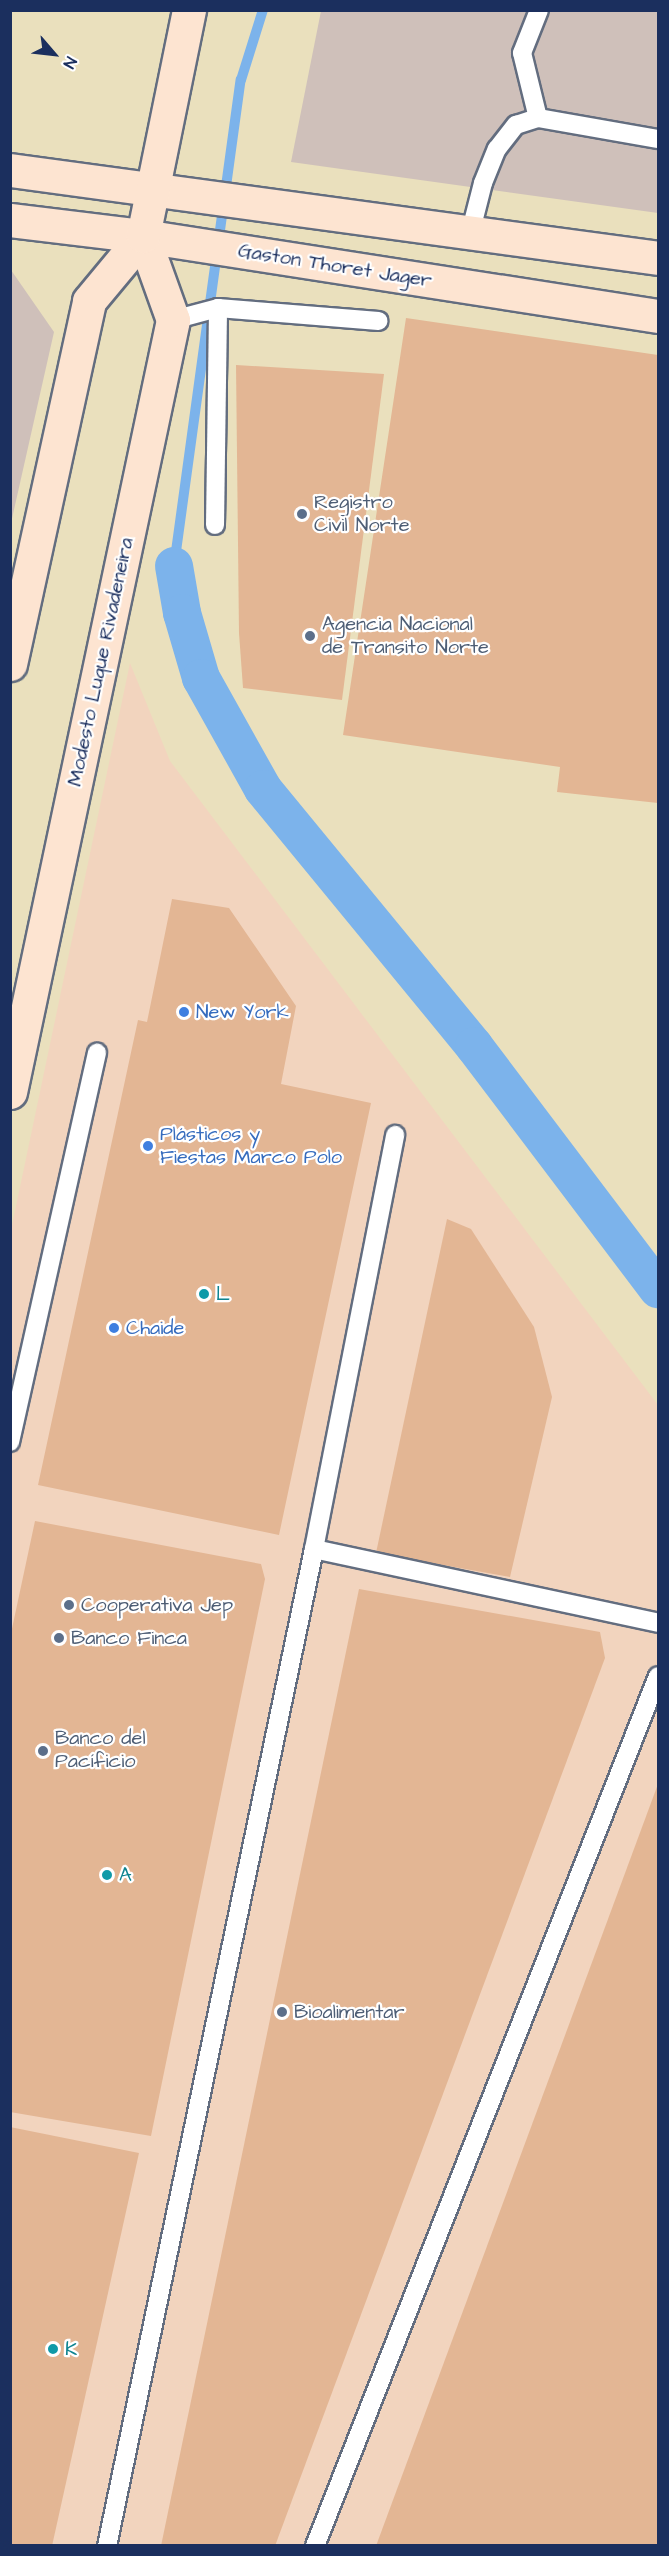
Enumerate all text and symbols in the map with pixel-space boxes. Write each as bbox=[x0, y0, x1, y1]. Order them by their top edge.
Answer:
north arrow bbox=[24, 24, 84, 84]
text: N bbox=[58, 53, 82, 72]
street label: Gaston Thoret Jager bbox=[236, 239, 434, 293]
place label: Registro Civil Norte bbox=[314, 490, 409, 537]
marker: Registro Civil Norte bbox=[295, 507, 309, 521]
street label: Modesto Luque Rivadeneira bbox=[63, 536, 139, 788]
place label: Agencia Nacional de Transito Norte bbox=[322, 612, 489, 659]
marker: Agencia Nacional de Transito Norte bbox=[303, 629, 317, 643]
place label: New York bbox=[196, 1000, 289, 1024]
marker: New York bbox=[177, 1005, 191, 1019]
place label: Plásticos y Fiestas Marco Polo bbox=[160, 1122, 342, 1169]
marker: Plásticos y Fiestas Marco Polo bbox=[141, 1139, 155, 1153]
place label: L bbox=[216, 1282, 230, 1306]
marker: L bbox=[197, 1287, 211, 1301]
place label: Chaide bbox=[126, 1316, 184, 1340]
marker: Chaide bbox=[107, 1321, 121, 1335]
place label: Cooperativa Jep bbox=[81, 1593, 233, 1617]
marker: Cooperativa Jep bbox=[62, 1598, 76, 1612]
place label: Banco Finca bbox=[71, 1626, 187, 1650]
marker: Banco Finca bbox=[52, 1631, 66, 1645]
place label: Banco del Pacíficio bbox=[55, 1727, 146, 1774]
marker: Banco del Pacíficio bbox=[36, 1744, 50, 1758]
place label: A bbox=[119, 1863, 132, 1887]
marker: A bbox=[100, 1868, 114, 1882]
place label: Bioalimentar bbox=[294, 2000, 405, 2024]
marker: Bioalimentar bbox=[275, 2005, 289, 2019]
place label: K bbox=[65, 2337, 77, 2361]
marker: K bbox=[46, 2342, 60, 2356]

